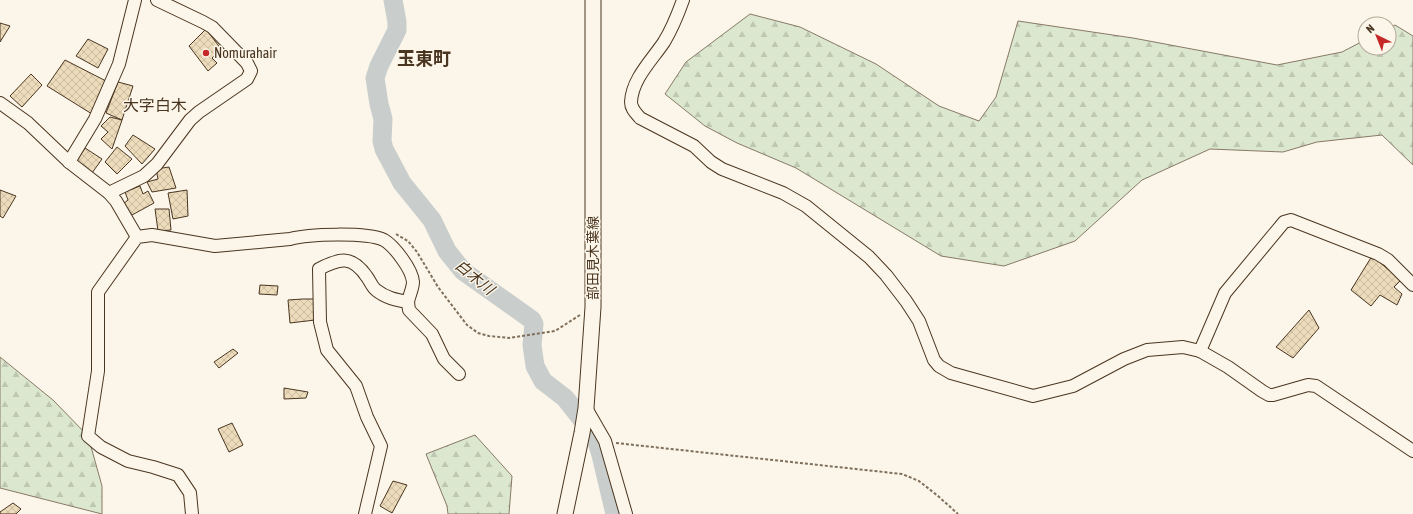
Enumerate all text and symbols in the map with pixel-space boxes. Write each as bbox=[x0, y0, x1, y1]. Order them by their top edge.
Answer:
north arrow bbox=[1357, 16, 1397, 56]
text: N bbox=[1364, 22, 1377, 35]
place label: Nomurahair bbox=[214, 45, 278, 61]
marker: Nomurahair bbox=[201, 48, 211, 58]
district label: 玉東町 bbox=[397, 48, 451, 69]
district label: 大字白木 bbox=[123, 96, 187, 114]
street label: 部田見木葉線 bbox=[585, 216, 601, 300]
water label: 白木川 bbox=[452, 256, 499, 299]

